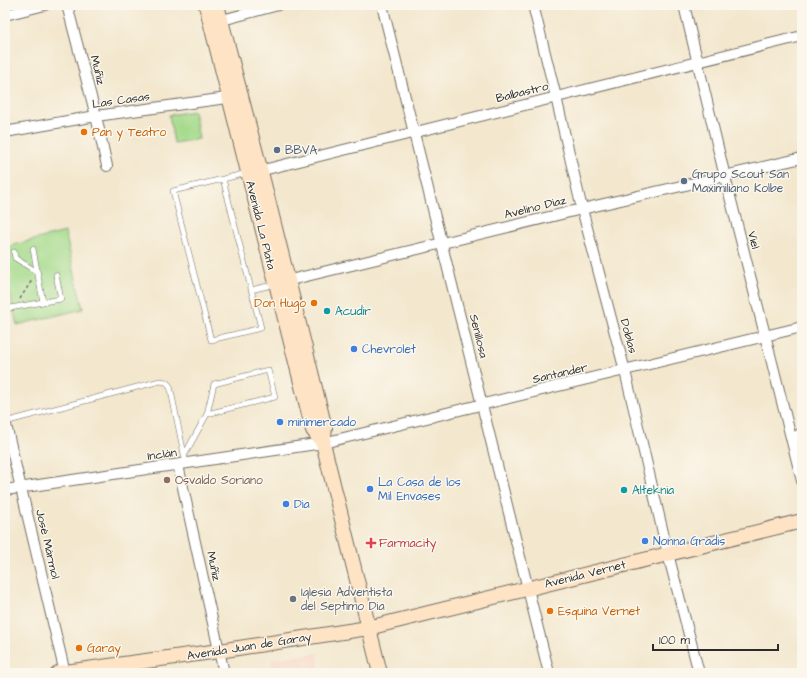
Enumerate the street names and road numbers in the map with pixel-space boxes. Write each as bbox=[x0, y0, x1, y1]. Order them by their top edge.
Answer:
street label: Muñiz bbox=[86, 54, 109, 87]
street label: Balbastro bbox=[494, 78, 550, 107]
street label: Las Casas bbox=[91, 88, 151, 113]
street label: Avenida La Plata bbox=[241, 179, 280, 271]
street label: Avelino Díaz bbox=[502, 192, 568, 223]
street label: Viel bbox=[743, 229, 764, 251]
street label: Senillosa bbox=[465, 312, 492, 360]
street label: Doblas bbox=[616, 317, 641, 355]
street label: Santander bbox=[531, 359, 590, 388]
street label: Inclán bbox=[146, 444, 178, 465]
street label: José Mármol bbox=[31, 508, 64, 581]
street label: Muñiz bbox=[202, 550, 225, 582]
street label: Avenida Vernet bbox=[543, 556, 628, 593]
street label: Avenida Juan de Garay bbox=[186, 628, 313, 666]

